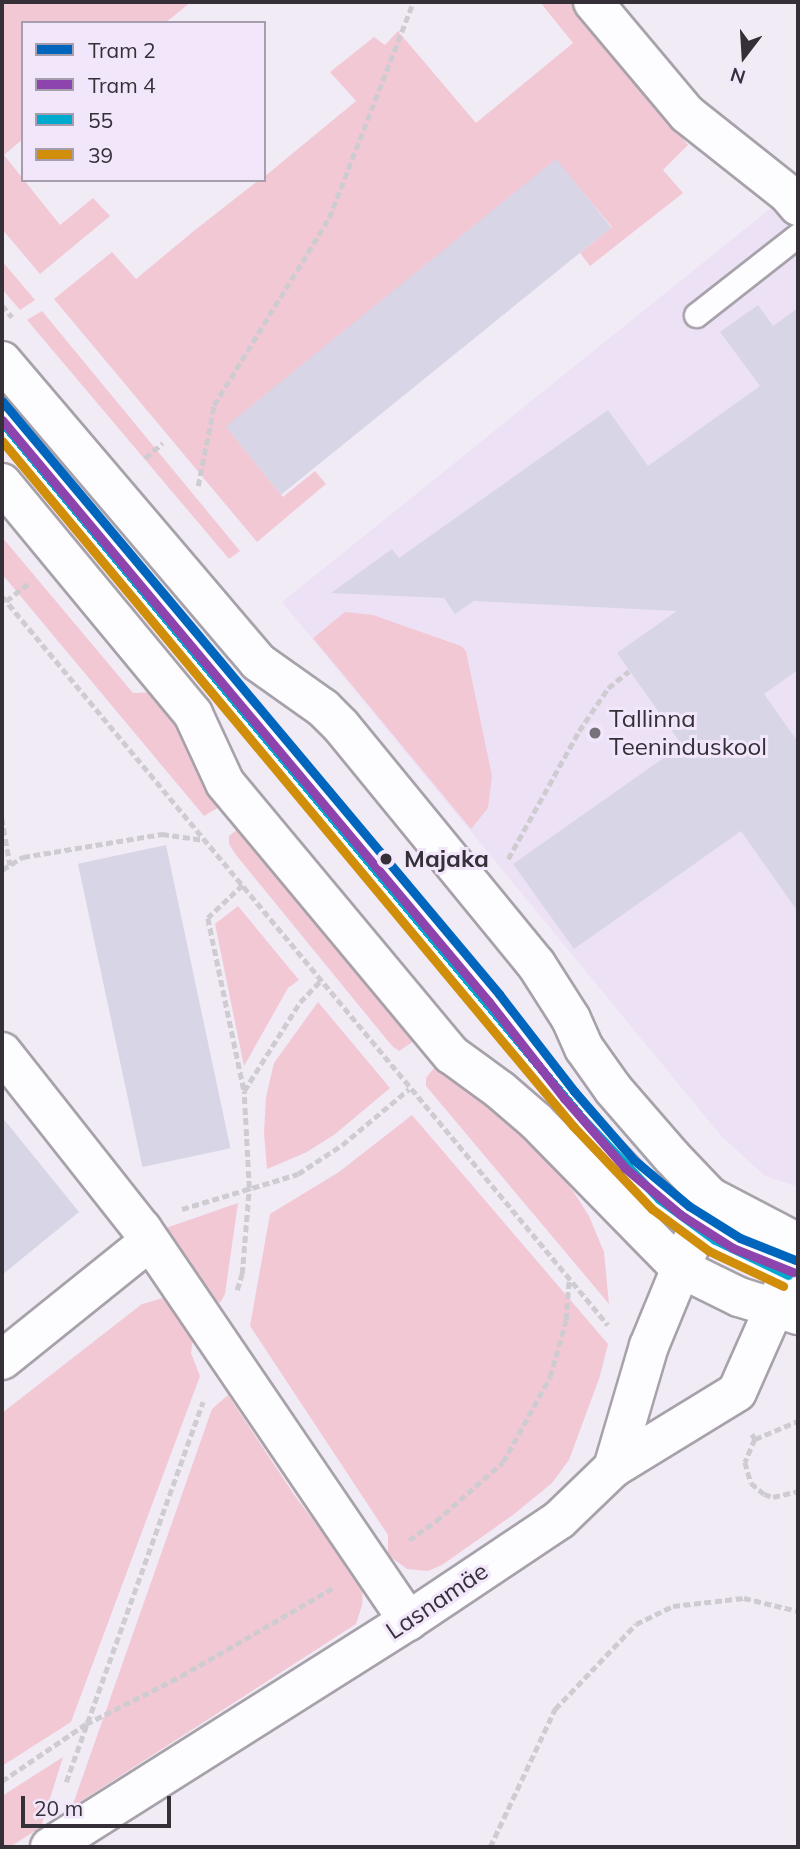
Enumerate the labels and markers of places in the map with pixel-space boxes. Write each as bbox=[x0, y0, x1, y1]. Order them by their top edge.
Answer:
place label: Tallinna Teeninduskool bbox=[609, 705, 767, 761]
marker: Tallinna Teeninduskool bbox=[587, 725, 603, 741]
place label: Majaka bbox=[404, 845, 489, 873]
marker: Majaka bbox=[375, 848, 397, 870]

